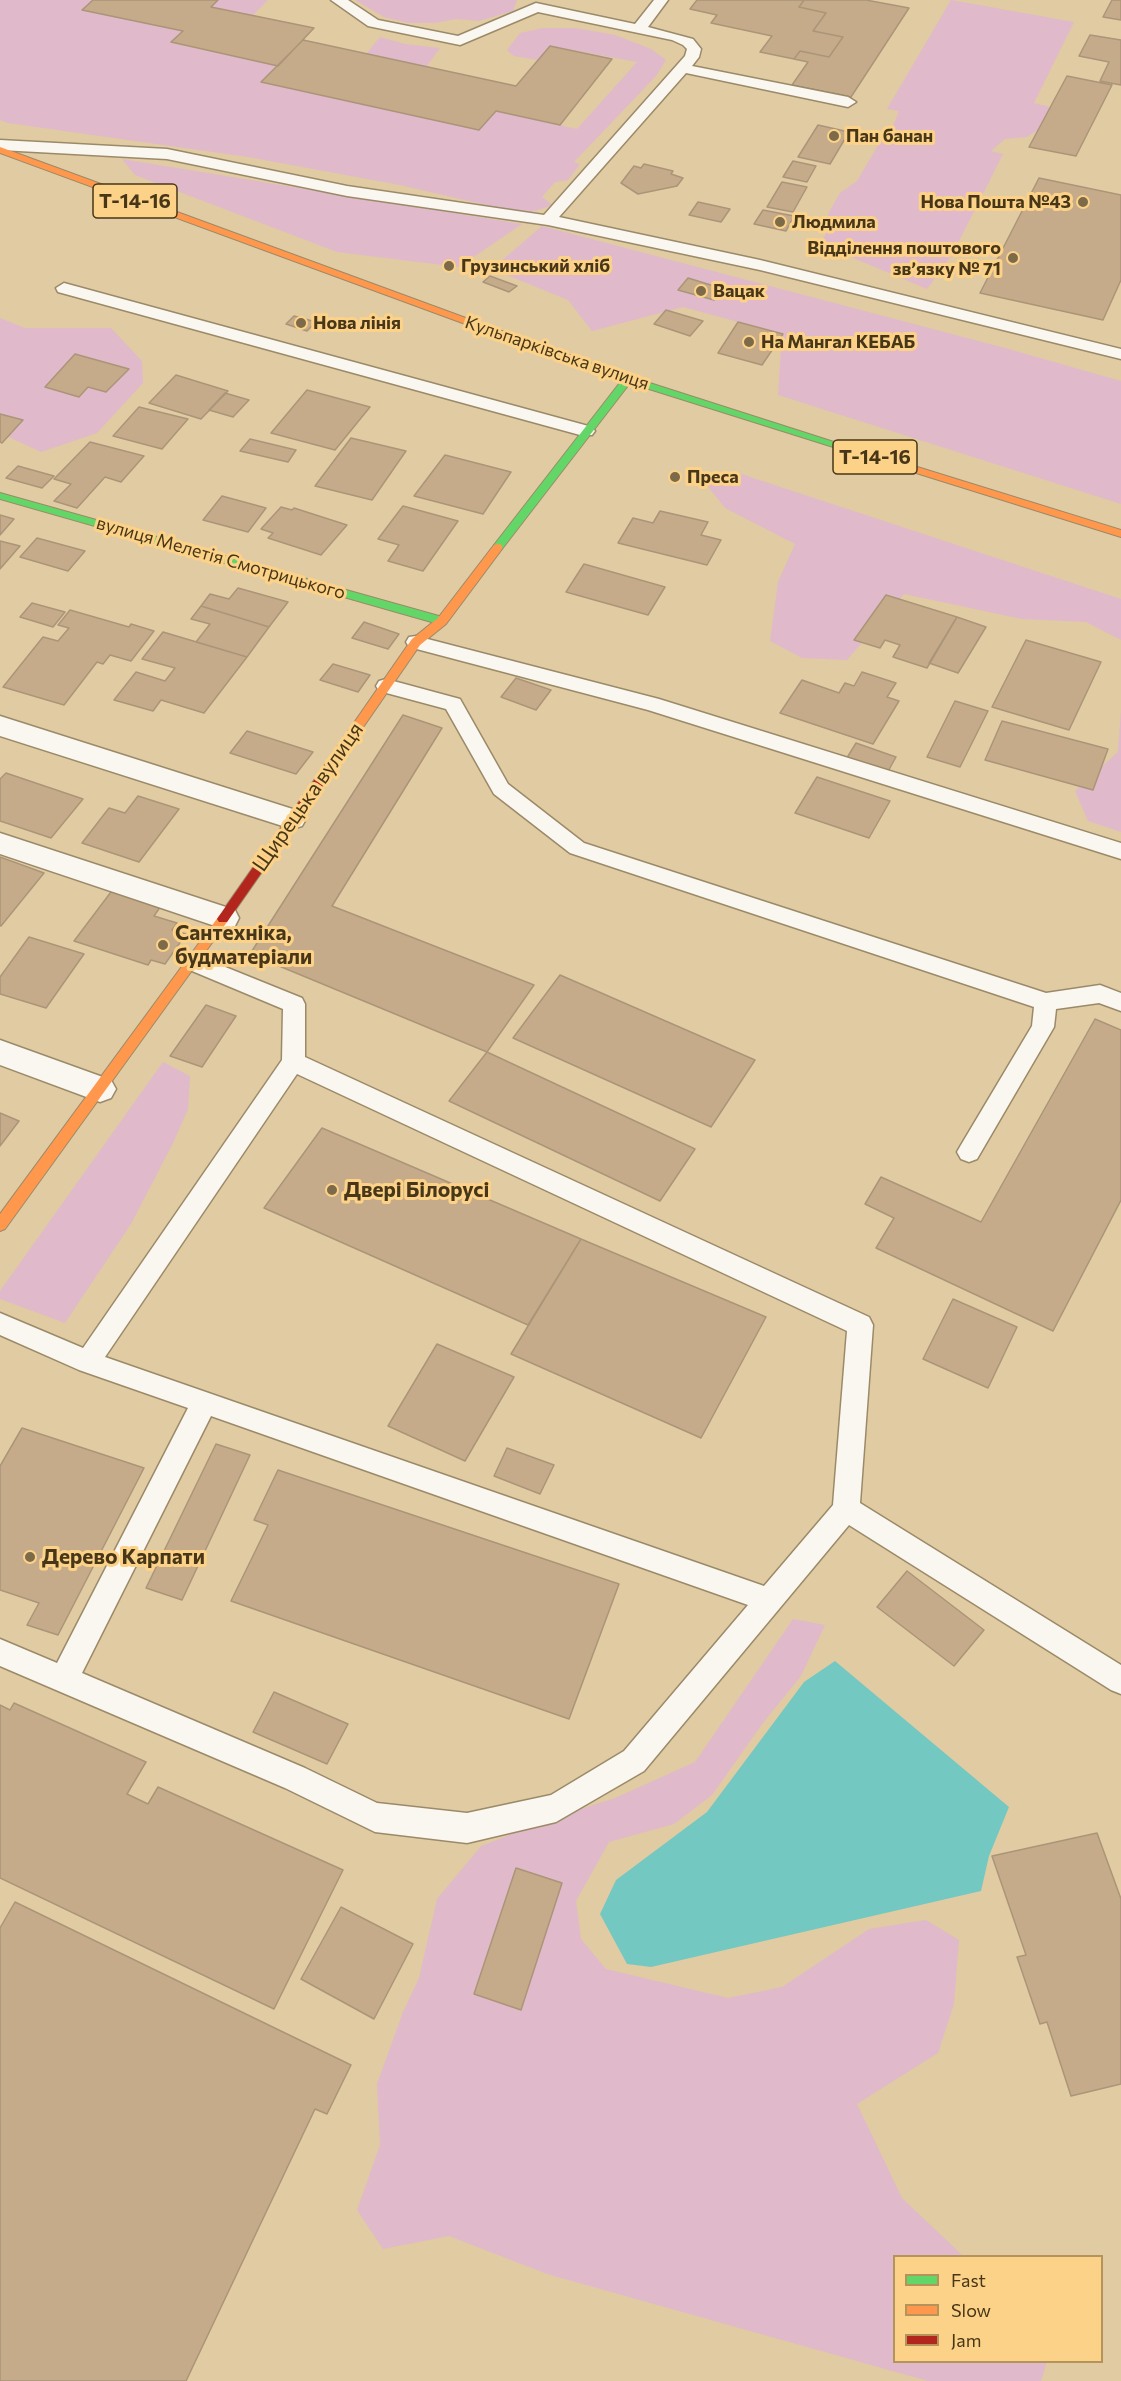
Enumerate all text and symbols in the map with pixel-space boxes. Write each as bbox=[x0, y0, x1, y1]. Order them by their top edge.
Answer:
place label: Пан банан bbox=[846, 125, 933, 147]
marker: Пан банан bbox=[827, 129, 841, 143]
road number: Т-14-16 bbox=[93, 184, 177, 218]
place label: Нова Пошта №43 bbox=[920, 191, 1071, 213]
marker: Нова Пошта №43 bbox=[1076, 195, 1090, 209]
place label: Людмила bbox=[792, 211, 876, 233]
marker: Людмила bbox=[773, 215, 787, 229]
place label: Відділення поштового зв’язку № 71 bbox=[807, 237, 1001, 280]
marker: Відділення поштового зв’язку № 71 bbox=[1006, 251, 1020, 265]
place label: Грузинський хліб bbox=[461, 255, 610, 277]
marker: Грузинський хліб bbox=[442, 259, 456, 273]
place label: Вацак bbox=[713, 280, 765, 302]
marker: Вацак bbox=[694, 284, 708, 298]
street label: Кульпарківська вулиця bbox=[462, 311, 652, 395]
place label: Нова лінія bbox=[313, 312, 401, 334]
marker: Нова лінія bbox=[294, 316, 308, 330]
place label: На Мангал КЕБАБ bbox=[761, 331, 915, 353]
marker: На Мангал КЕБАБ bbox=[742, 335, 756, 349]
road number: Т-14-16 bbox=[833, 440, 917, 474]
place label: Преса bbox=[687, 466, 739, 488]
marker: Преса bbox=[668, 470, 682, 484]
street label: вулиця Мелетія Смотрицького bbox=[94, 512, 348, 604]
street label: Щирецька вулиця bbox=[247, 718, 369, 876]
place label: Сантехніка, будматеріали bbox=[175, 920, 312, 970]
marker: Сантехніка, будматеріали bbox=[156, 938, 170, 952]
place label: Двері Білорусі bbox=[344, 1177, 489, 1203]
marker: Двері Білорусі bbox=[325, 1183, 339, 1197]
place label: Дерево Карпати bbox=[42, 1544, 205, 1570]
marker: Дерево Карпати bbox=[23, 1550, 37, 1564]
legend bbox=[893, 2255, 1103, 2363]
text: Fast bbox=[951, 2269, 986, 2291]
text: Slow bbox=[951, 2299, 991, 2321]
text: Jam bbox=[951, 2329, 981, 2351]

